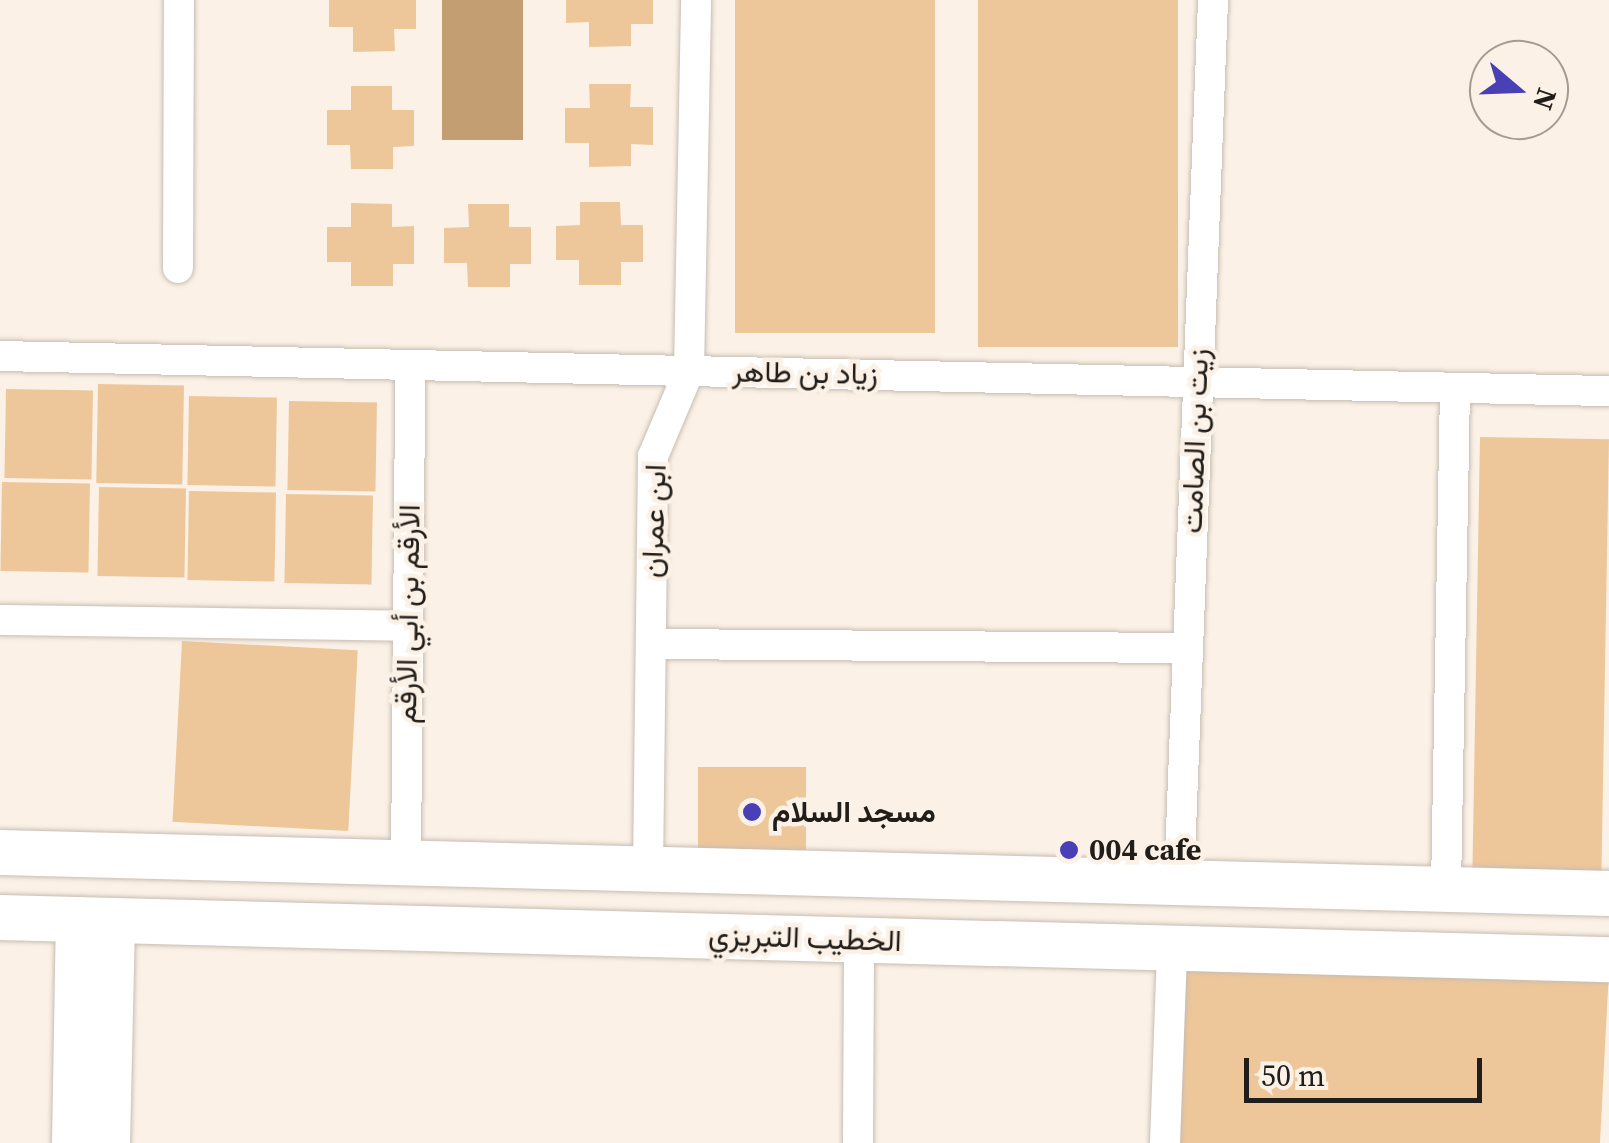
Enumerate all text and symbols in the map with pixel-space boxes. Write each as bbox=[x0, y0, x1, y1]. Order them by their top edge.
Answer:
north arrow bbox=[1469, 40, 1569, 140]
text: N bbox=[1524, 83, 1567, 115]
street label: زيت بن الصامت bbox=[1174, 348, 1216, 534]
street label: زياد بن طاهر bbox=[732, 354, 878, 392]
street label: ابن عمران bbox=[634, 463, 674, 579]
street label: الأرقم بن أبي الأرقم bbox=[388, 504, 428, 724]
place label: مسجد السلام bbox=[772, 794, 936, 830]
marker: مسجد السلام bbox=[741, 801, 763, 823]
place label: 004 cafe bbox=[1089, 832, 1201, 868]
marker: 004 cafe bbox=[1058, 839, 1080, 861]
street label: الخطيب التبريزي bbox=[708, 917, 902, 959]
scale bar bbox=[1249, 1038, 1486, 1100]
text: 50 m bbox=[1261, 1055, 1325, 1096]

